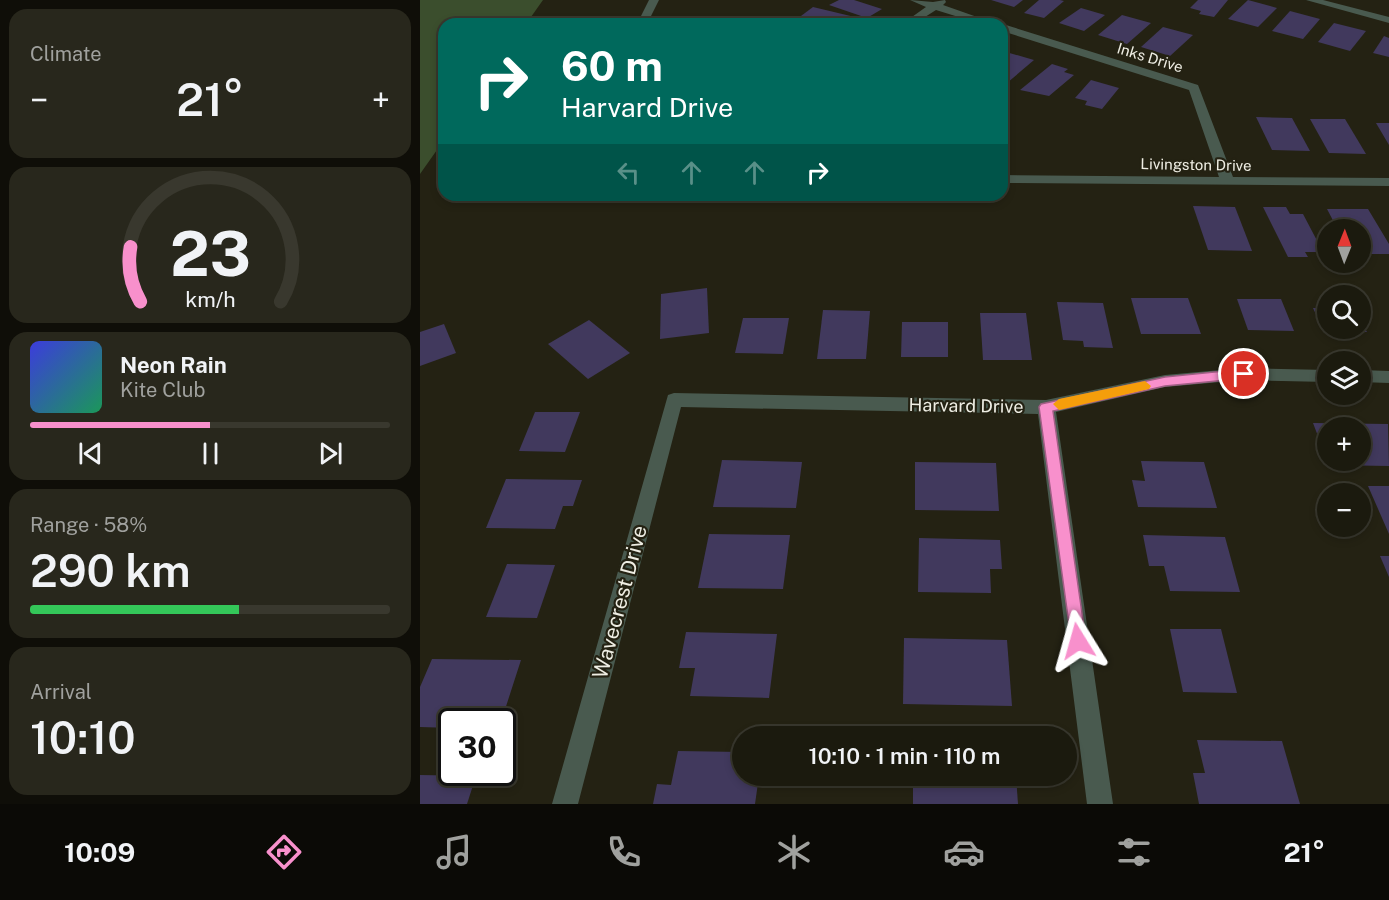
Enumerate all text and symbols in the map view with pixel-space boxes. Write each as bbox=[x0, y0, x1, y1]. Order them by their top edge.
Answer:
street label: Inks Drive bbox=[1115, 39, 1185, 76]
text: 60 m bbox=[561, 41, 663, 90]
text: Climate bbox=[30, 42, 102, 66]
icon: right bbox=[462, 42, 540, 120]
text: 21° bbox=[176, 73, 244, 126]
text: − bbox=[30, 81, 48, 119]
text: + bbox=[372, 81, 390, 119]
text: Harvard Drive bbox=[561, 91, 733, 123]
street label: Livingston Drive bbox=[1140, 155, 1252, 174]
icon: left bbox=[612, 156, 645, 189]
icon: ahead bbox=[675, 156, 708, 189]
icon: ahead bbox=[738, 156, 771, 189]
icon: right bbox=[801, 156, 834, 189]
text: 23 bbox=[169, 217, 251, 290]
north arrow bbox=[1317, 219, 1371, 273]
map controls bbox=[1317, 219, 1371, 537]
button: search bbox=[1317, 285, 1371, 339]
text: km/h bbox=[185, 287, 235, 312]
pin bbox=[1218, 348, 1269, 399]
button: layers bbox=[1317, 351, 1371, 405]
text: Neon Rain bbox=[120, 352, 227, 378]
icon: arrive bbox=[1227, 357, 1260, 390]
text: Kite Club bbox=[120, 378, 205, 402]
street label: Harvard Drive bbox=[908, 394, 1024, 417]
button: + bbox=[1317, 417, 1371, 471]
icon: previous bbox=[74, 437, 107, 470]
icon: pause bbox=[194, 437, 227, 470]
icon: next bbox=[314, 437, 347, 470]
button: − bbox=[1317, 483, 1371, 537]
text: Range · 58% bbox=[30, 513, 147, 537]
street label: Wavecrest Drive bbox=[587, 522, 652, 681]
text: 290 km bbox=[30, 544, 191, 597]
position arrow bbox=[1046, 609, 1110, 673]
text: Arrival bbox=[30, 680, 92, 704]
speed limit sign: 30 bbox=[438, 708, 516, 786]
text: 10:10 bbox=[30, 711, 136, 764]
text: 10:10 · 1 min · 110 m bbox=[809, 743, 1000, 769]
icon: directions bbox=[263, 831, 305, 873]
icon: music bbox=[433, 831, 475, 873]
icon: phone bbox=[603, 831, 645, 873]
icon: climate bbox=[773, 831, 815, 873]
icon: car bbox=[943, 831, 985, 873]
icon: filters bbox=[1113, 831, 1155, 873]
text: 10:09 bbox=[64, 836, 135, 868]
text: 21° bbox=[1283, 836, 1325, 868]

